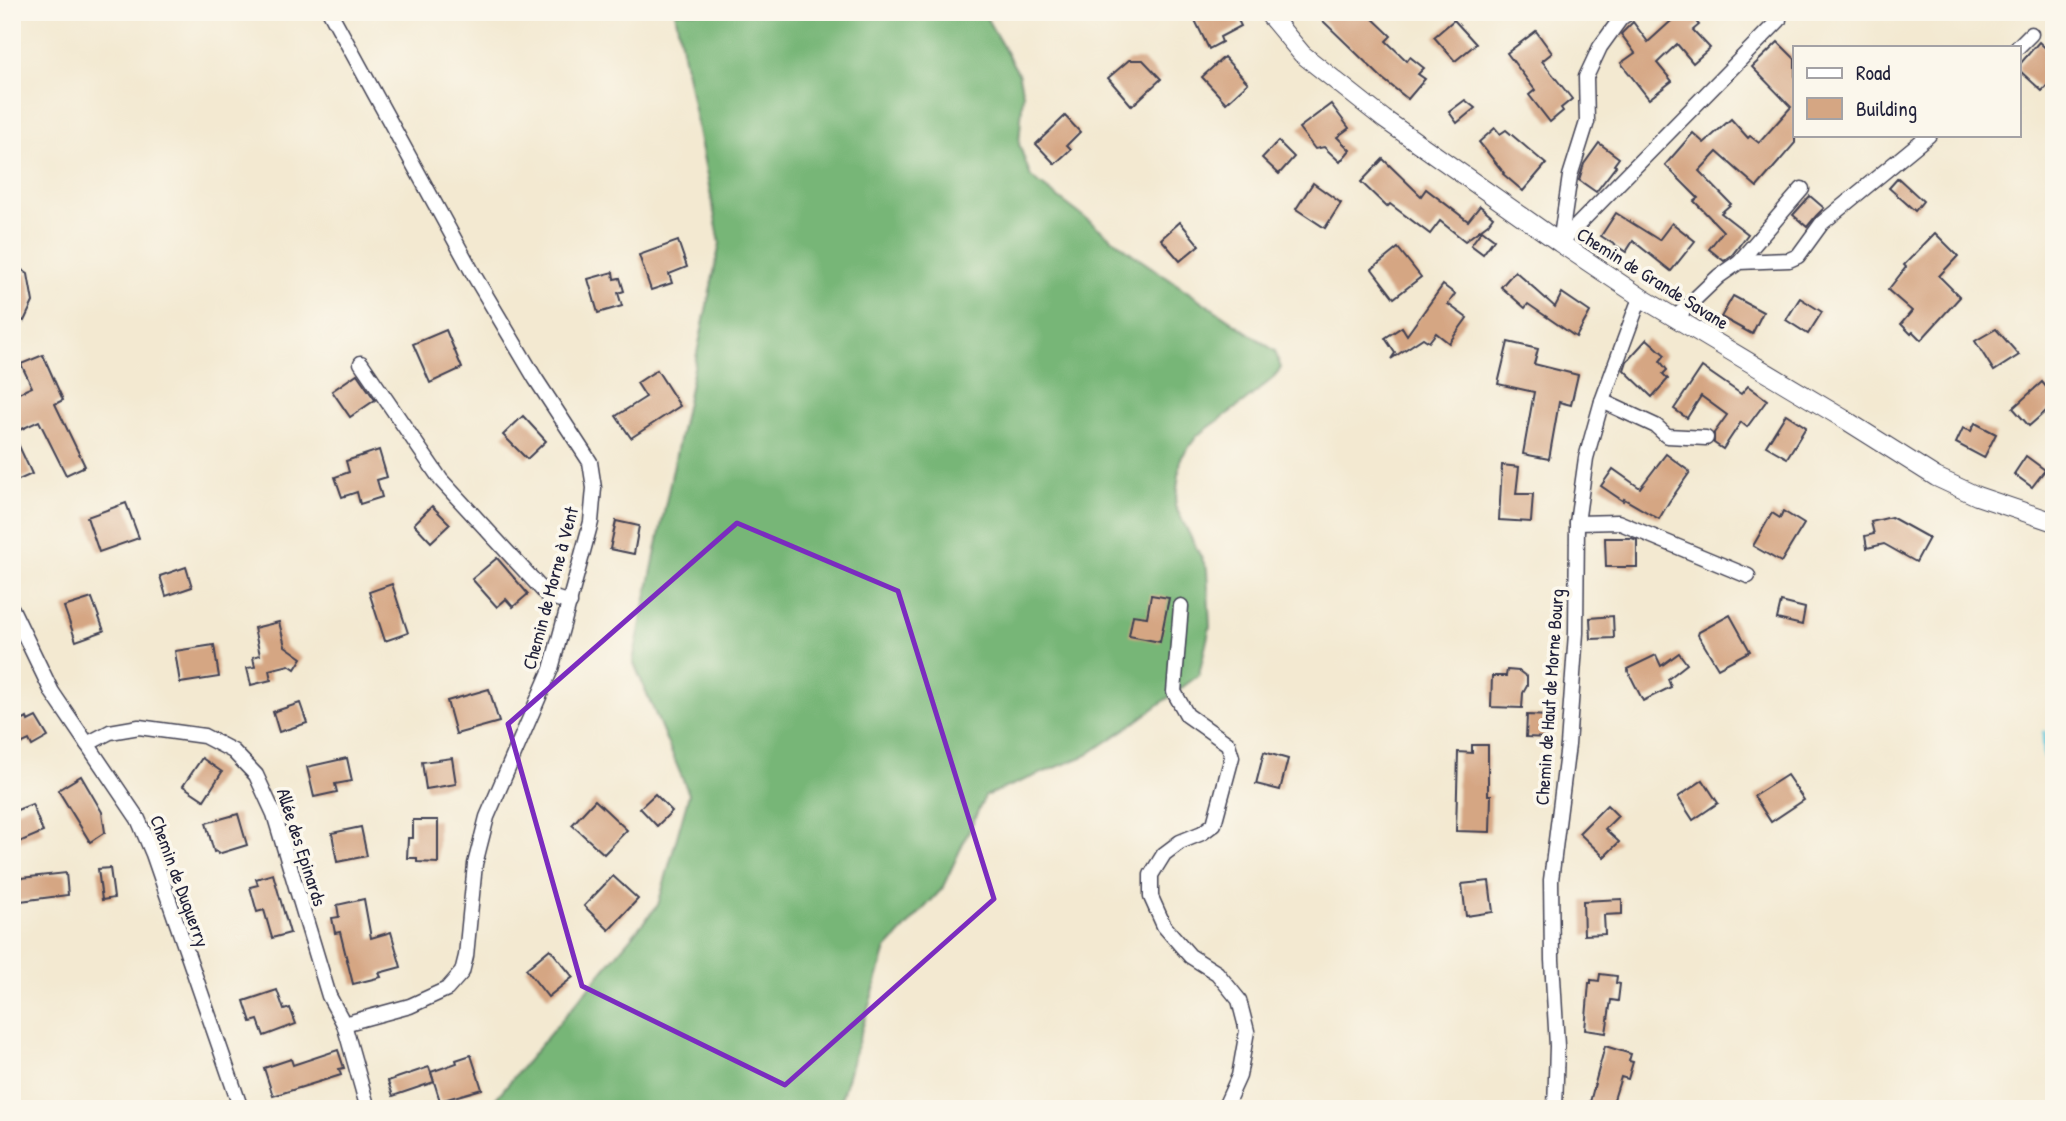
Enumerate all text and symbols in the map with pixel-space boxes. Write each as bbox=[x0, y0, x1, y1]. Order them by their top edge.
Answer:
legend bbox=[1793, 46, 2021, 136]
text: Road bbox=[1856, 58, 1890, 87]
text: Building bbox=[1856, 94, 1917, 123]
street label: Chemin de Grande Savane bbox=[1572, 221, 1734, 336]
street label: Chemin de Morne à Vent bbox=[516, 503, 584, 672]
street label: Chemin de Haut de Morne Bourg bbox=[1528, 588, 1570, 806]
street label: Allée des Epinards bbox=[271, 785, 333, 909]
street label: Chemin de Duquerry bbox=[144, 811, 216, 951]

